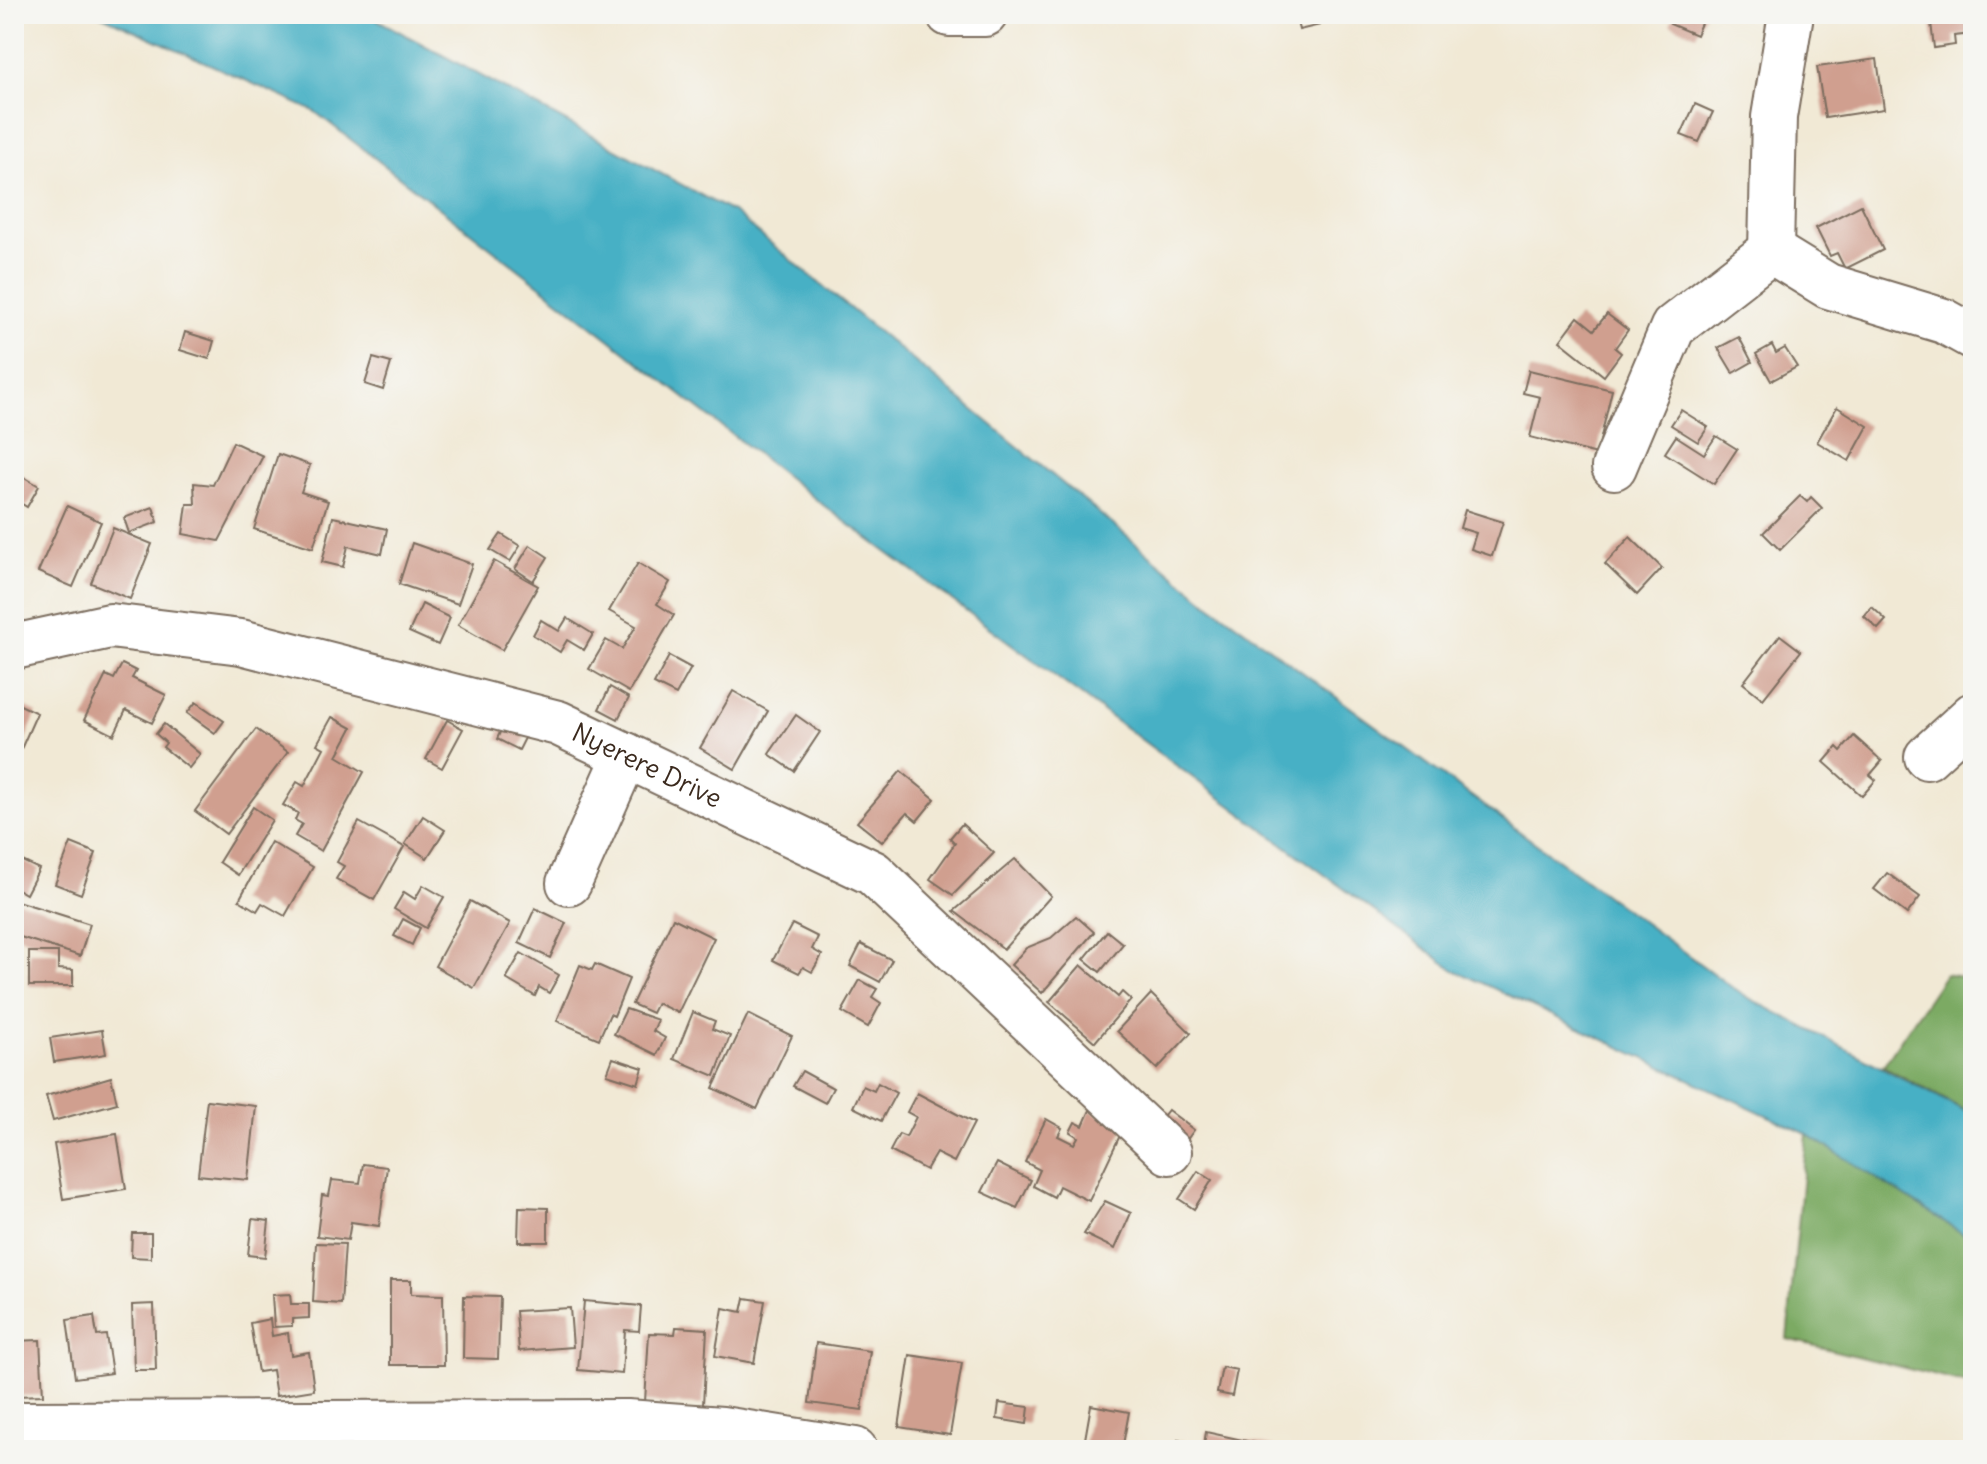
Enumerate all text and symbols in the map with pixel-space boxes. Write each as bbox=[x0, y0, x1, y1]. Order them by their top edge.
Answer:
street label: Nyerere Drive bbox=[567, 715, 727, 815]

